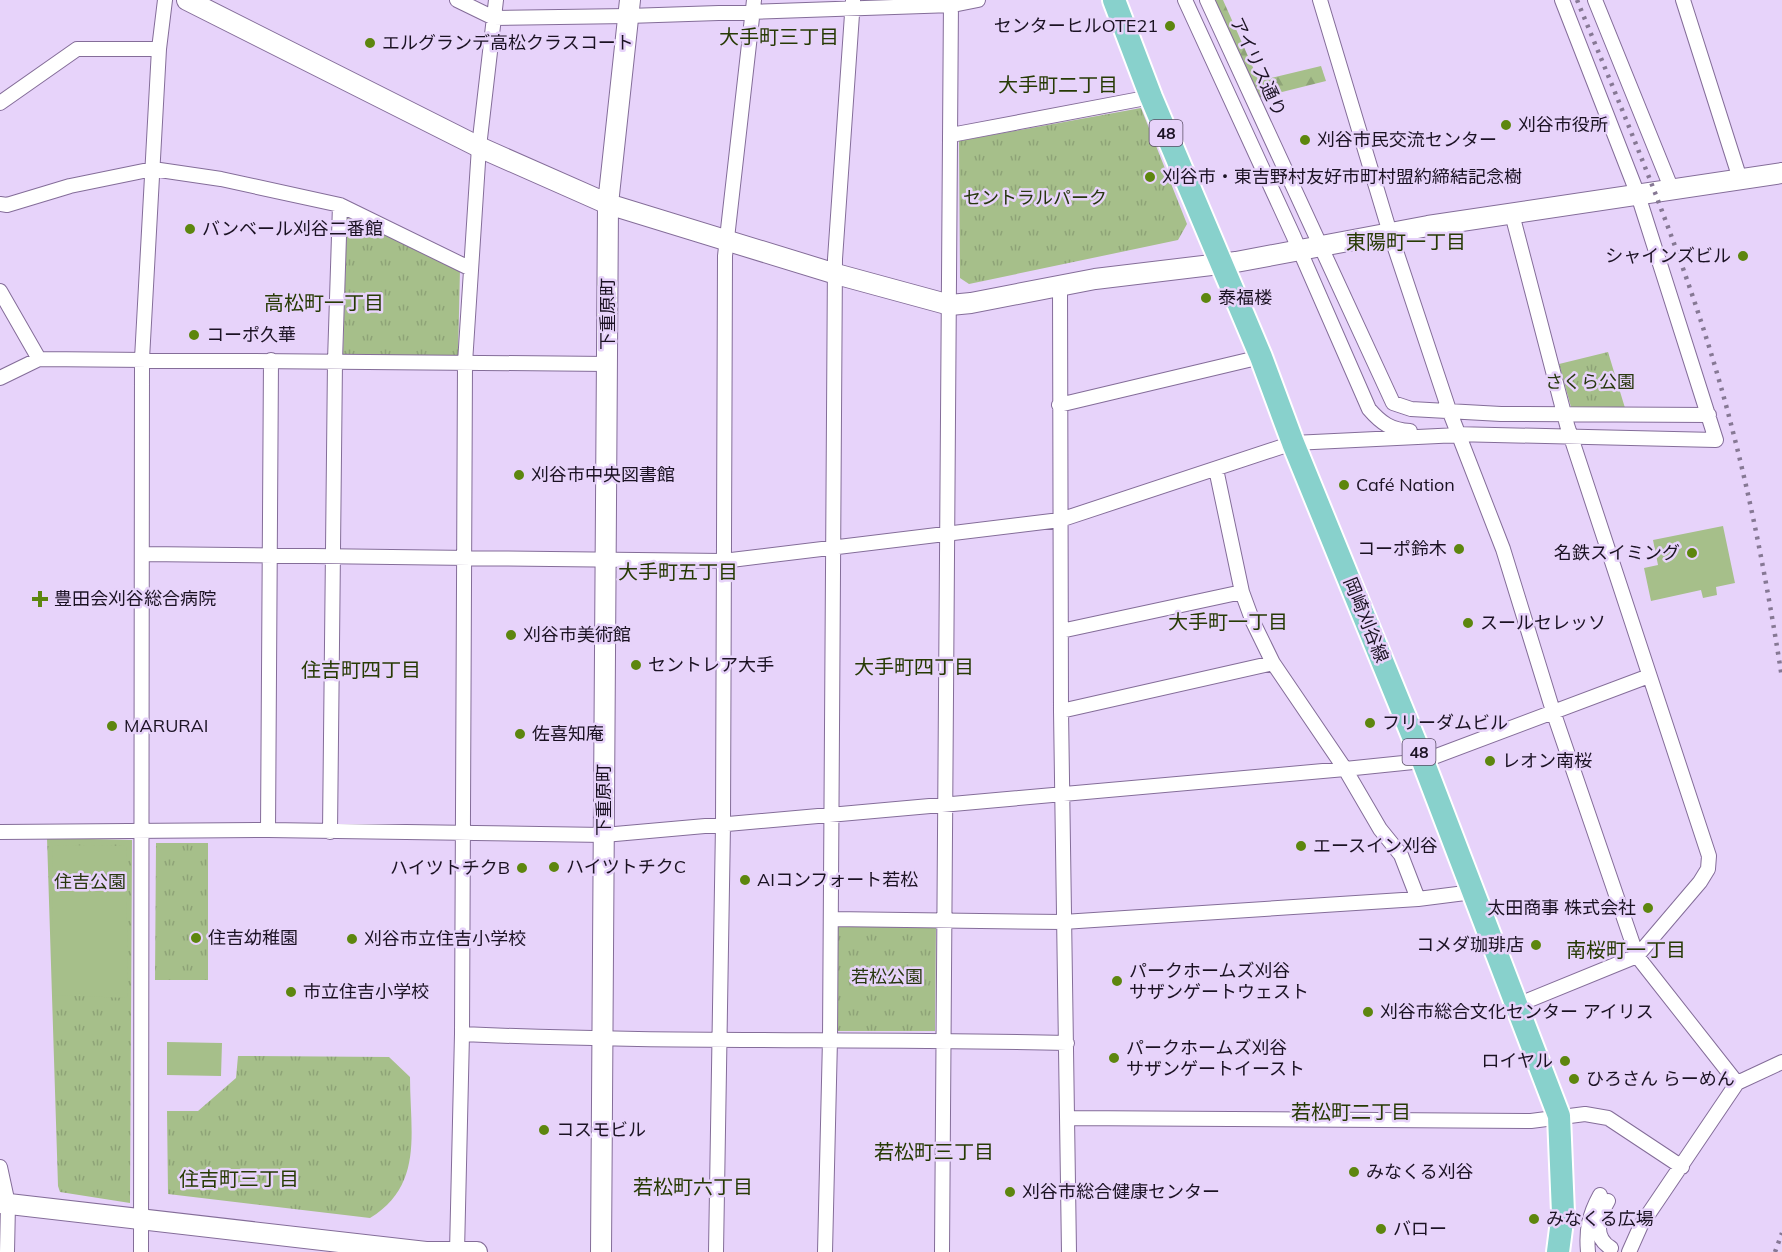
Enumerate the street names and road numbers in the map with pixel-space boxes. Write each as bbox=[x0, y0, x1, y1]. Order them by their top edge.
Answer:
street label: アイリス通り bbox=[1225, 13, 1292, 120]
road number: 48 bbox=[1150, 120, 1182, 146]
street label: 下重原町 bbox=[596, 278, 619, 350]
street label: 岡崎刈谷線 bbox=[1339, 574, 1394, 666]
road number: 48 bbox=[1402, 739, 1436, 765]
street label: 下重原町 bbox=[592, 764, 615, 836]

